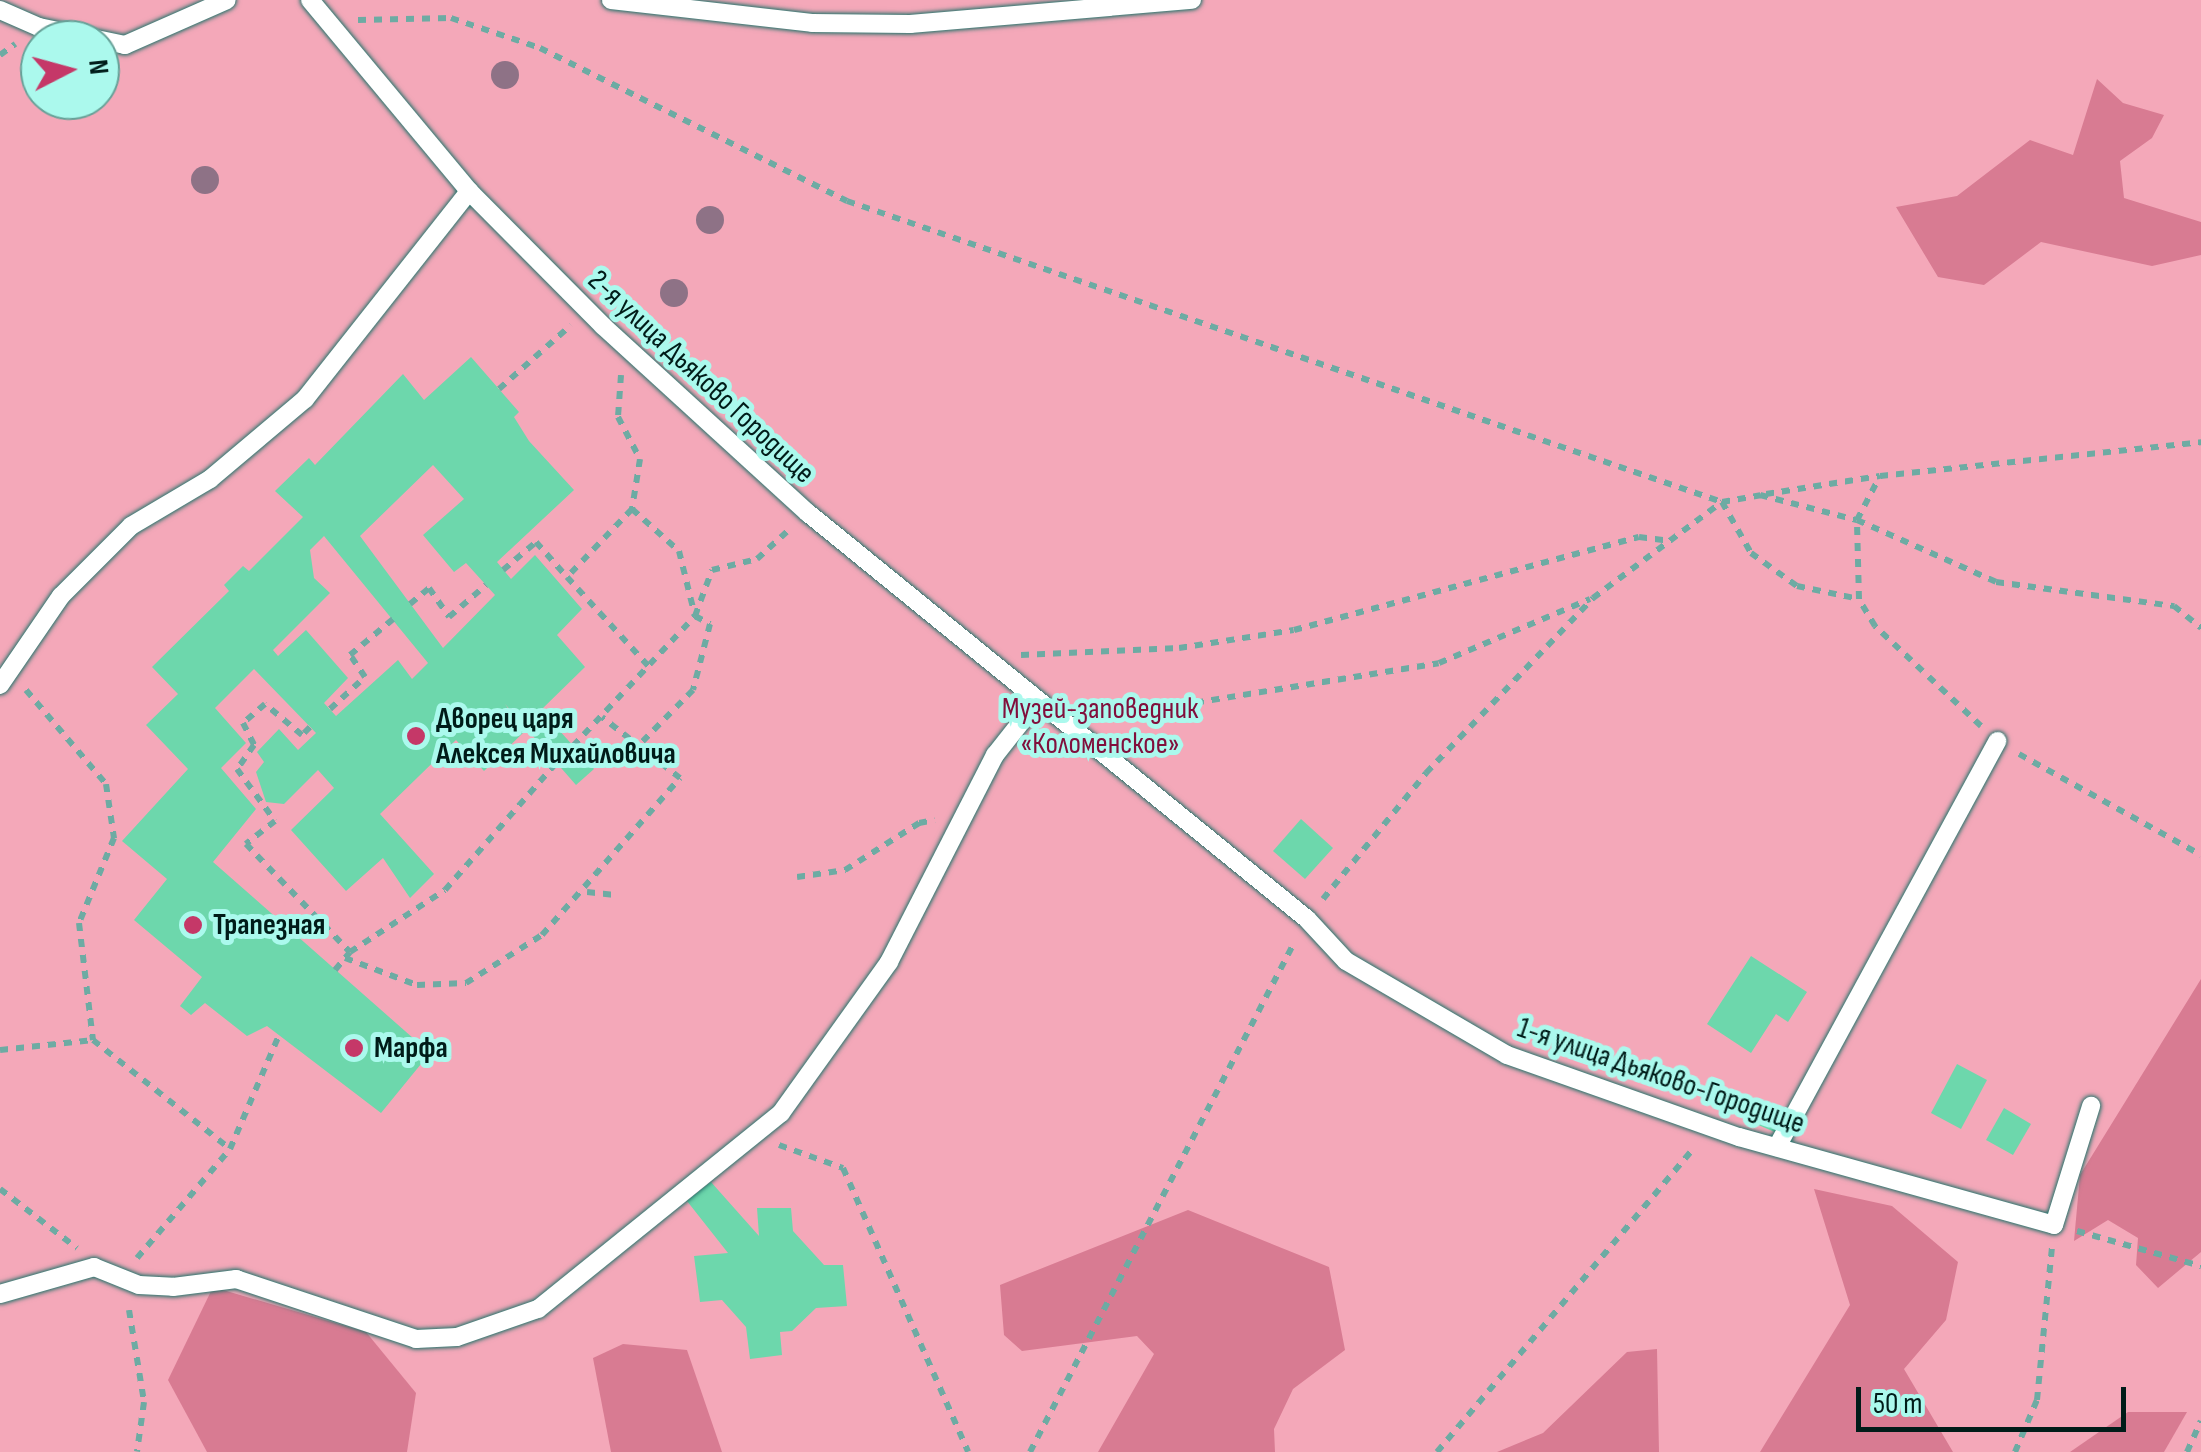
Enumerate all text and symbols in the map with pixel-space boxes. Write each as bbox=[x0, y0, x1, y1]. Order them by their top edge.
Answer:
north arrow bbox=[20, 20, 120, 120]
text: N bbox=[81, 58, 116, 76]
street label: 2-я улица Дьяково Городище bbox=[580, 263, 822, 491]
park label: Музей-заповедник «Коломенское» bbox=[1002, 691, 1198, 762]
place label: Дворец царя Алексея Михайловича bbox=[436, 701, 676, 772]
marker: Дворец царя Алексея Михайловича bbox=[405, 725, 427, 747]
place label: Трапезная bbox=[213, 907, 325, 943]
marker: Трапезная bbox=[182, 914, 204, 936]
street label: 1-я улица Дьяково-Городище bbox=[1513, 1010, 1809, 1142]
place label: Марфа bbox=[374, 1030, 448, 1066]
marker: Марфа bbox=[343, 1037, 365, 1059]
scale bar bbox=[1861, 1367, 2131, 1429]
text: 50 m bbox=[1873, 1386, 1922, 1422]

